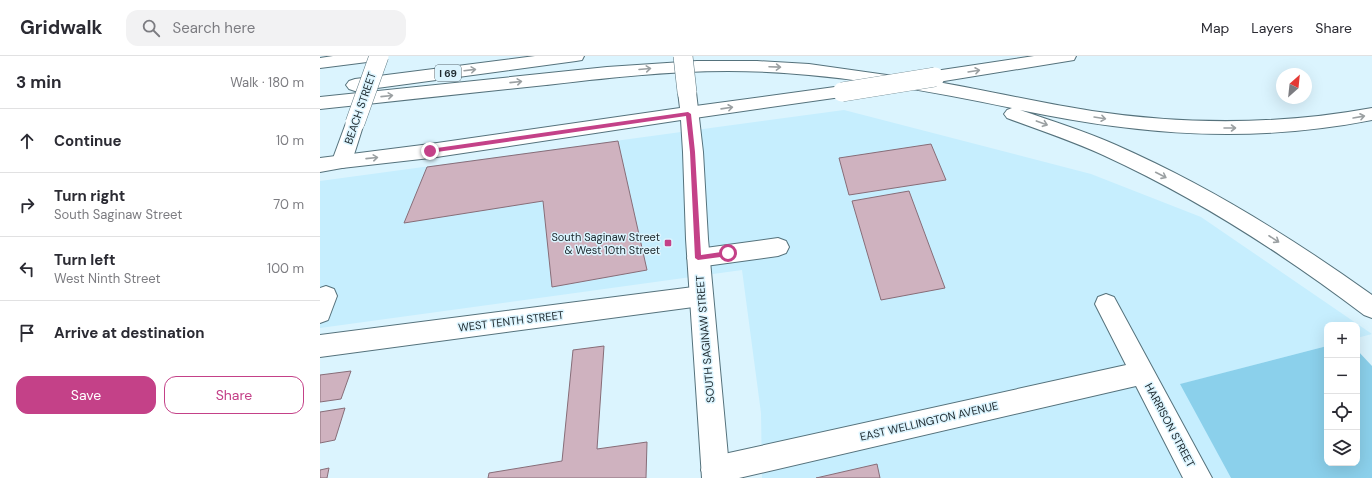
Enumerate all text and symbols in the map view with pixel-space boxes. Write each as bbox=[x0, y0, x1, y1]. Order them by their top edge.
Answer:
search box bbox=[126, 10, 406, 46]
text: Gridwalk bbox=[20, 15, 102, 40]
icon: search bbox=[140, 17, 162, 39]
text: Search here bbox=[172, 18, 255, 38]
text: Map bbox=[1201, 19, 1229, 37]
text: Layers bbox=[1251, 19, 1293, 37]
text: Share bbox=[1315, 19, 1352, 37]
one-way arrow bbox=[768, 63, 781, 71]
road number: I 69 bbox=[435, 65, 461, 81]
one-way arrow bbox=[463, 66, 476, 74]
one-way arrow bbox=[638, 66, 651, 73]
one-way arrow bbox=[967, 67, 980, 75]
north arrow bbox=[1276, 68, 1312, 104]
street label: BEACH STREET bbox=[341, 70, 379, 146]
text: 3 min bbox=[16, 71, 61, 93]
text: Walk · 180 m bbox=[230, 74, 304, 91]
one-way arrow bbox=[509, 78, 522, 86]
one-way arrow bbox=[380, 92, 393, 100]
one-way arrow bbox=[720, 104, 733, 112]
one-way arrow bbox=[1352, 113, 1365, 121]
one-way arrow bbox=[1093, 114, 1106, 122]
one-way arrow bbox=[1035, 120, 1047, 128]
one-way arrow bbox=[1223, 124, 1236, 132]
icon: ahead bbox=[16, 130, 38, 152]
text: Continue bbox=[54, 131, 122, 151]
text: 10 m bbox=[276, 132, 304, 149]
route end bbox=[421, 142, 439, 160]
one-way arrow bbox=[365, 154, 378, 161]
one-way arrow bbox=[1155, 171, 1167, 179]
text: Turn right bbox=[54, 186, 125, 206]
icon: right bbox=[16, 194, 38, 216]
text: 70 m bbox=[273, 196, 304, 213]
text: South Saginaw Street bbox=[54, 206, 182, 223]
place label: South Saginaw Street & West 10th Street bbox=[551, 230, 660, 257]
one-way arrow bbox=[1268, 235, 1279, 243]
marker: South Saginaw Street & West 10th Street bbox=[663, 238, 673, 248]
route start bbox=[719, 244, 737, 262]
text: Turn left bbox=[54, 250, 115, 270]
icon: left bbox=[16, 258, 38, 280]
text: 100 m bbox=[267, 260, 304, 277]
text: West Ninth Street bbox=[54, 270, 161, 287]
street label: SOUTH SAGINAW STREET bbox=[692, 275, 718, 403]
street label: WEST TENTH STREET bbox=[457, 308, 565, 334]
icon: arrive bbox=[16, 322, 38, 344]
map controls bbox=[1324, 322, 1360, 466]
button: + bbox=[1324, 322, 1360, 358]
text: Arrive at destination bbox=[54, 323, 205, 343]
button: − bbox=[1324, 358, 1360, 394]
button: Save bbox=[16, 376, 156, 414]
button: Share bbox=[164, 376, 304, 414]
street label: HARRISON STREET bbox=[1142, 380, 1198, 470]
button: locate bbox=[1324, 394, 1360, 430]
street label: EAST WELLINGTON AVENUE bbox=[859, 398, 999, 444]
button: layers bbox=[1324, 430, 1360, 466]

